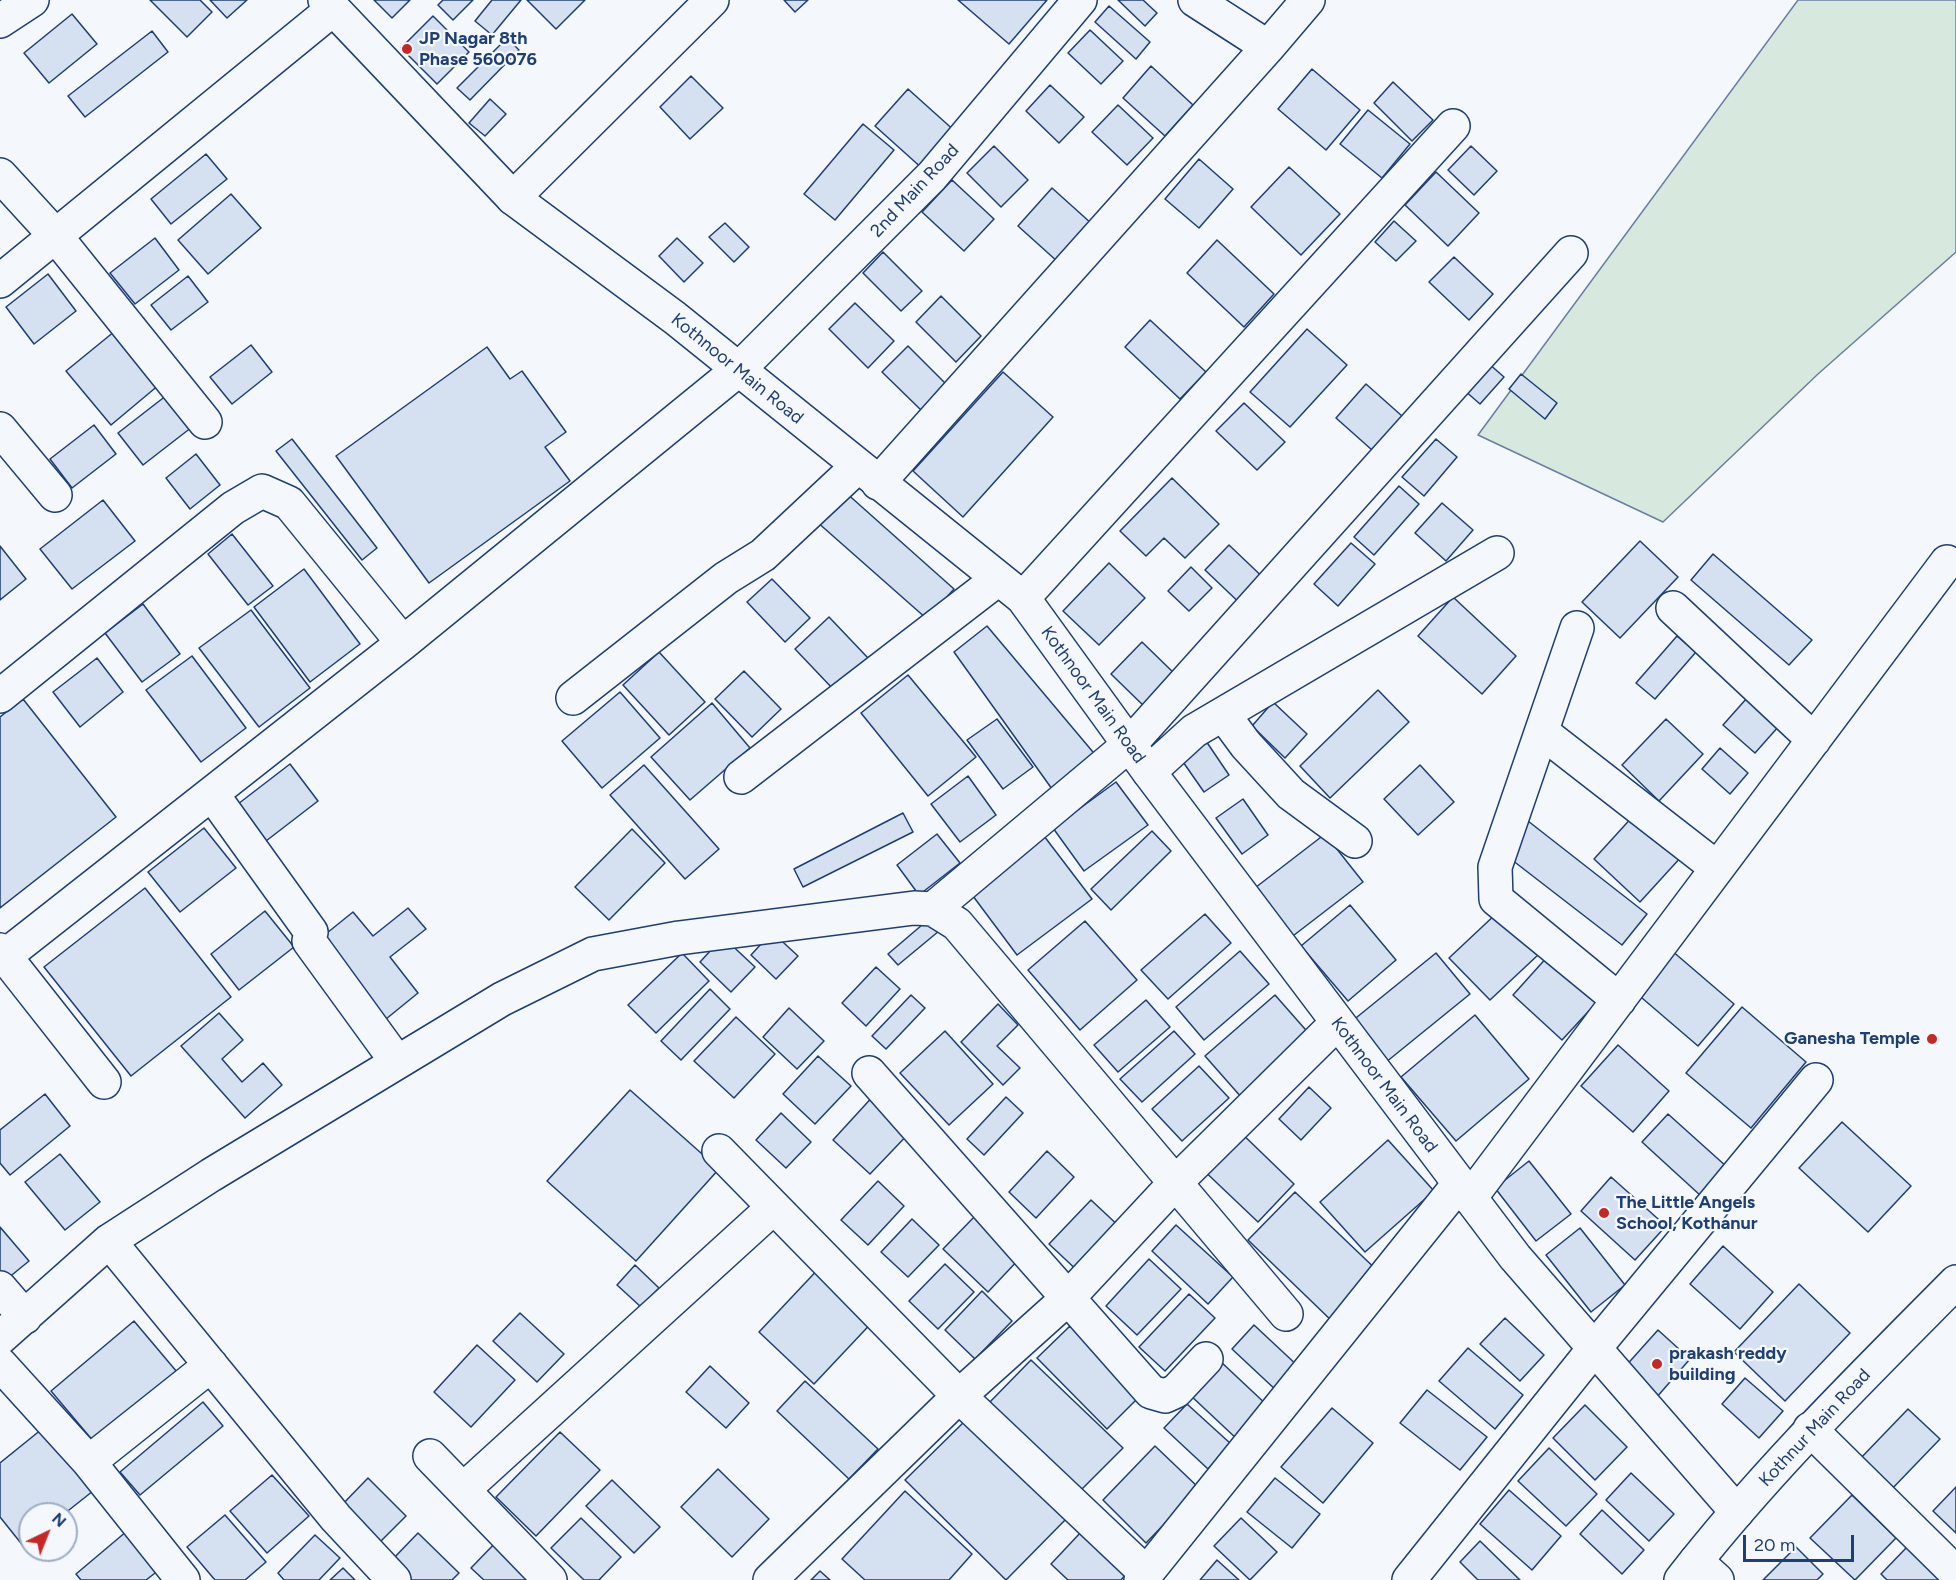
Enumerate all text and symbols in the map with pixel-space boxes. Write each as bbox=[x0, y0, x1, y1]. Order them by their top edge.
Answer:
place label: JP Nagar 8th Phase 560076 bbox=[419, 28, 537, 70]
marker: JP Nagar 8th Phase 560076 bbox=[400, 42, 414, 56]
street label: 2nd Main Road bbox=[866, 140, 964, 242]
street label: Kothnoor Main Road bbox=[666, 309, 808, 429]
street label: Kothnoor Main Road bbox=[1036, 622, 1150, 768]
street label: Kothnoor Main Road bbox=[1326, 1013, 1442, 1157]
place label: Ganesha Temple bbox=[1784, 1028, 1920, 1050]
marker: Ganesha Temple bbox=[1925, 1032, 1939, 1046]
place label: The Little Angels School, Kothanur bbox=[1616, 1192, 1758, 1234]
marker: The Little Angels School, Kothanur bbox=[1597, 1206, 1611, 1220]
place label: prakash reddy building bbox=[1669, 1343, 1787, 1386]
marker: prakash reddy building bbox=[1650, 1357, 1664, 1371]
street label: Kothnur Main Road bbox=[1755, 1365, 1875, 1491]
north arrow bbox=[18, 1502, 78, 1562]
text: N bbox=[48, 1509, 70, 1531]
scale bar bbox=[1746, 1523, 1857, 1561]
text: 20 m bbox=[1754, 1534, 1795, 1556]

